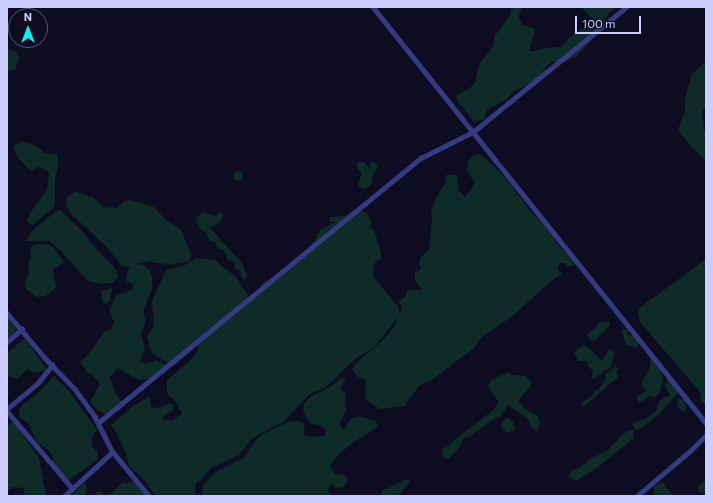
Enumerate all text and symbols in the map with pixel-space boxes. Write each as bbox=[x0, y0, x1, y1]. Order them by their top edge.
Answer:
north arrow bbox=[8, 8, 48, 48]
scale bar bbox=[577, 8, 643, 34]
text: N bbox=[24, 10, 32, 23]
text: 100 m bbox=[582, 16, 616, 30]

